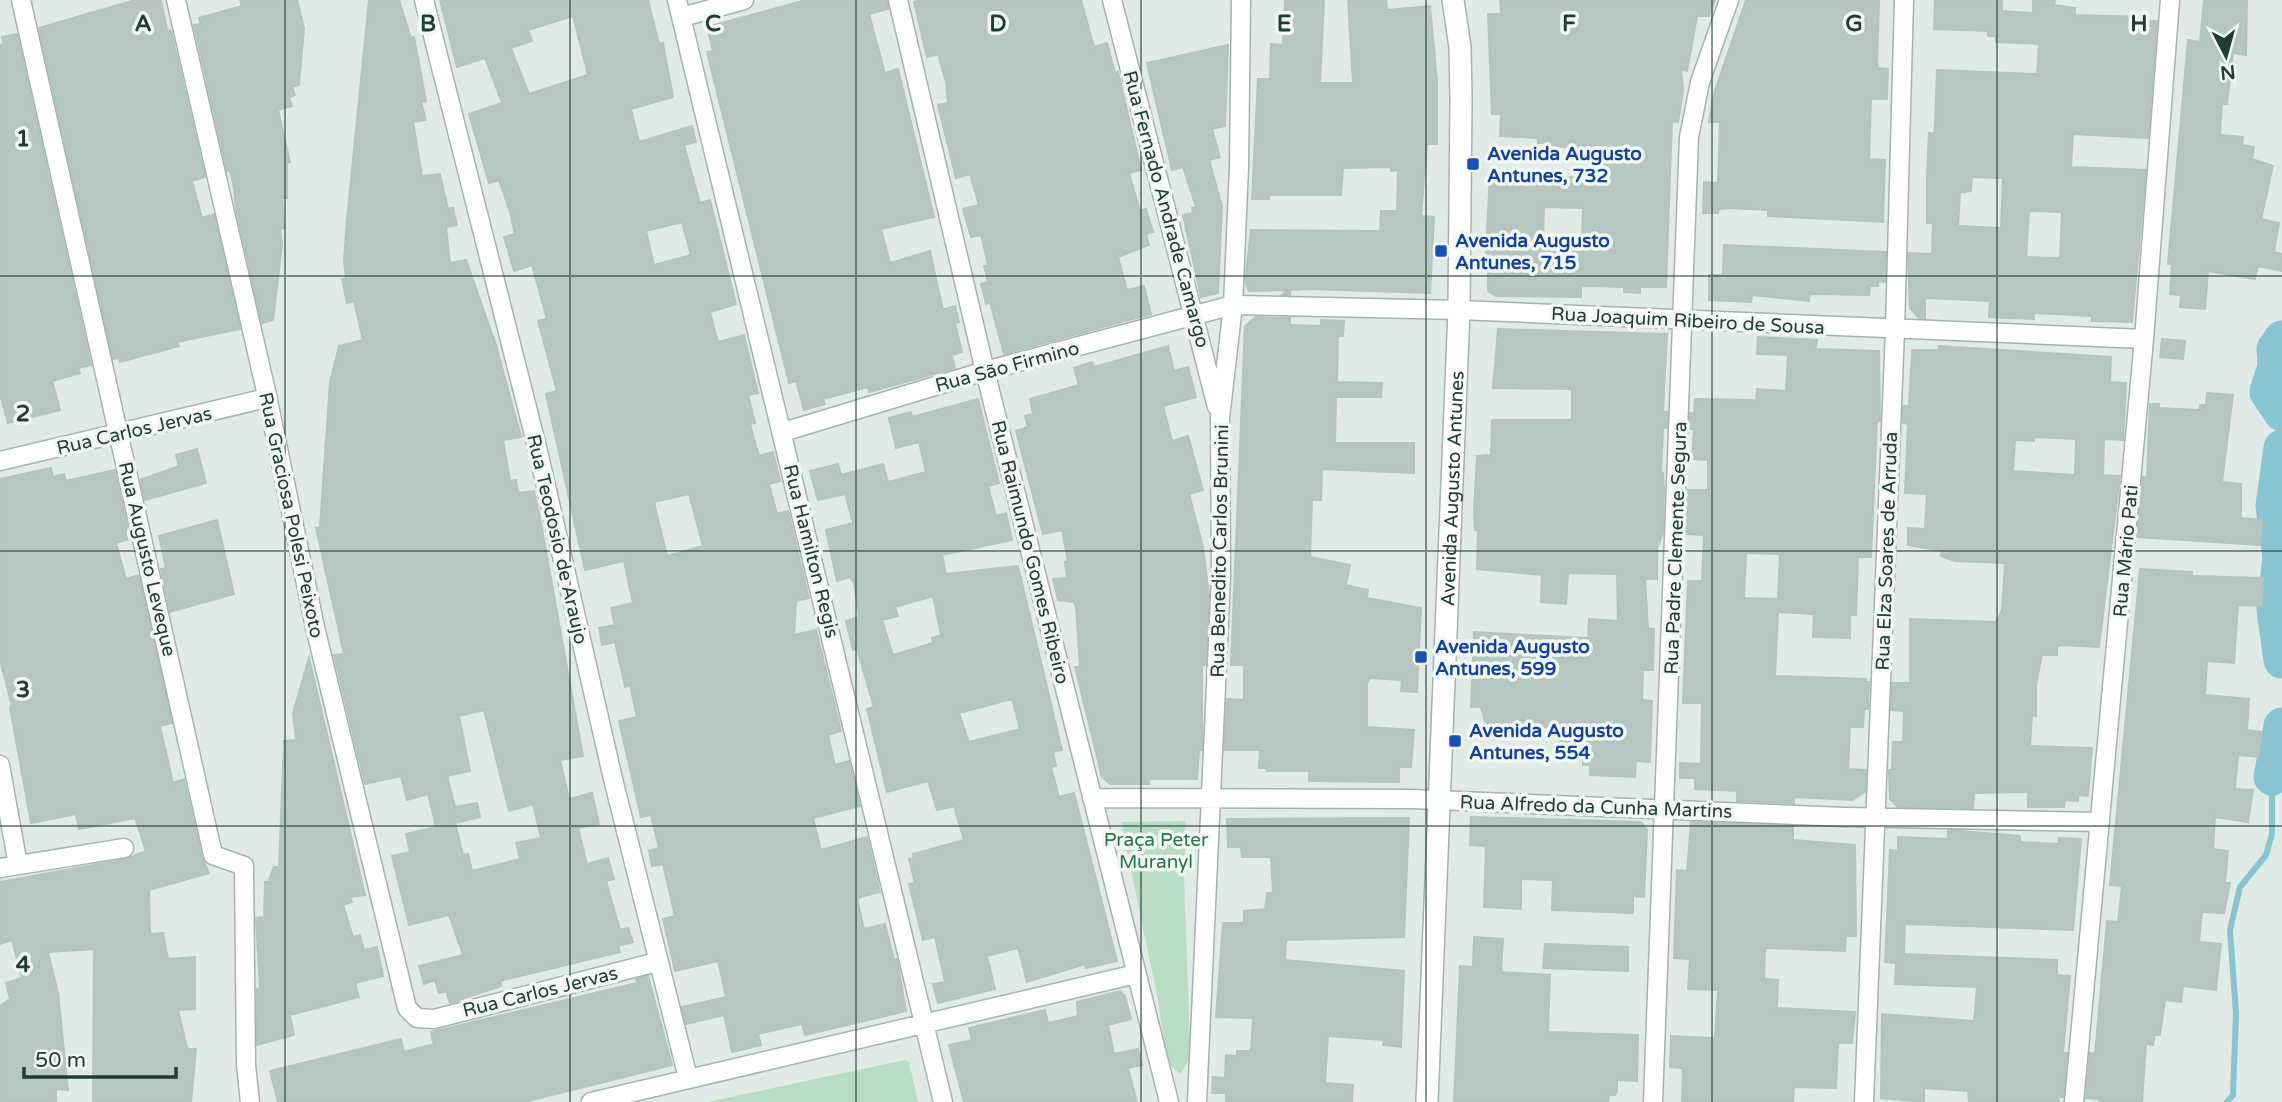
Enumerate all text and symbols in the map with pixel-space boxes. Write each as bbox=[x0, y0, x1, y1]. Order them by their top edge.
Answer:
text: A bbox=[134, 10, 152, 38]
text: B bbox=[420, 10, 436, 38]
text: C bbox=[705, 10, 721, 38]
text: D bbox=[989, 10, 1007, 38]
text: E bbox=[1277, 10, 1291, 38]
text: F bbox=[1562, 10, 1576, 38]
text: G bbox=[1845, 10, 1863, 38]
text: H bbox=[2130, 10, 2148, 38]
north arrow bbox=[2191, 21, 2261, 91]
text: N bbox=[2219, 60, 2236, 84]
street label: Rua Fernado Andrade Camargo bbox=[1118, 68, 1214, 350]
text: 1 bbox=[16, 125, 30, 153]
place label: Avenida Augusto Antunes, 732 bbox=[1487, 143, 1642, 187]
marker: Avenida Augusto Antunes, 732 bbox=[1465, 156, 1481, 172]
place label: Avenida Augusto Antunes, 715 bbox=[1455, 230, 1610, 274]
marker: Avenida Augusto Antunes, 715 bbox=[1433, 243, 1449, 259]
street label: Rua Joaquim Ribeiro de Sousa bbox=[1551, 303, 1825, 339]
street label: Rua São Firmino bbox=[933, 337, 1082, 397]
street label: Avenida Augusto Antunes bbox=[1437, 370, 1469, 607]
street label: Rua Graciosa Polesi Peixoto bbox=[254, 390, 328, 640]
text: 2 bbox=[16, 400, 30, 428]
street label: Rua Carlos Jervas bbox=[54, 402, 214, 460]
street label: Rua Raimundo Gomes Ribeiro bbox=[987, 418, 1073, 686]
street label: Rua Padre Clemente Segura bbox=[1661, 421, 1691, 675]
street label: Rua Benedito Carlos Brunini bbox=[1207, 424, 1233, 678]
street label: Rua Elza Soares de Arruda bbox=[1872, 431, 1902, 671]
street label: Rua Teodosio de Araujo bbox=[522, 432, 592, 646]
street label: Rua Augusto Leveque bbox=[114, 460, 180, 659]
street label: Rua Hamilton Regis bbox=[779, 462, 843, 640]
street label: Rua Mário Pati bbox=[2109, 484, 2143, 618]
place label: Avenida Augusto Antunes, 599 bbox=[1435, 636, 1590, 680]
marker: Avenida Augusto Antunes, 599 bbox=[1413, 649, 1429, 665]
text: 3 bbox=[16, 676, 30, 704]
place label: Avenida Augusto Antunes, 554 bbox=[1469, 720, 1624, 764]
marker: Avenida Augusto Antunes, 554 bbox=[1447, 733, 1463, 749]
street label: Rua Alfredo da Cunha Martins bbox=[1459, 791, 1733, 823]
park label: Praça Peter Muranyl bbox=[1104, 829, 1209, 873]
text: 4 bbox=[16, 951, 31, 979]
street label: Rua Carlos Jervas bbox=[461, 962, 620, 1022]
scale bar bbox=[24, 1036, 177, 1080]
text: 50 m bbox=[35, 1048, 86, 1073]

